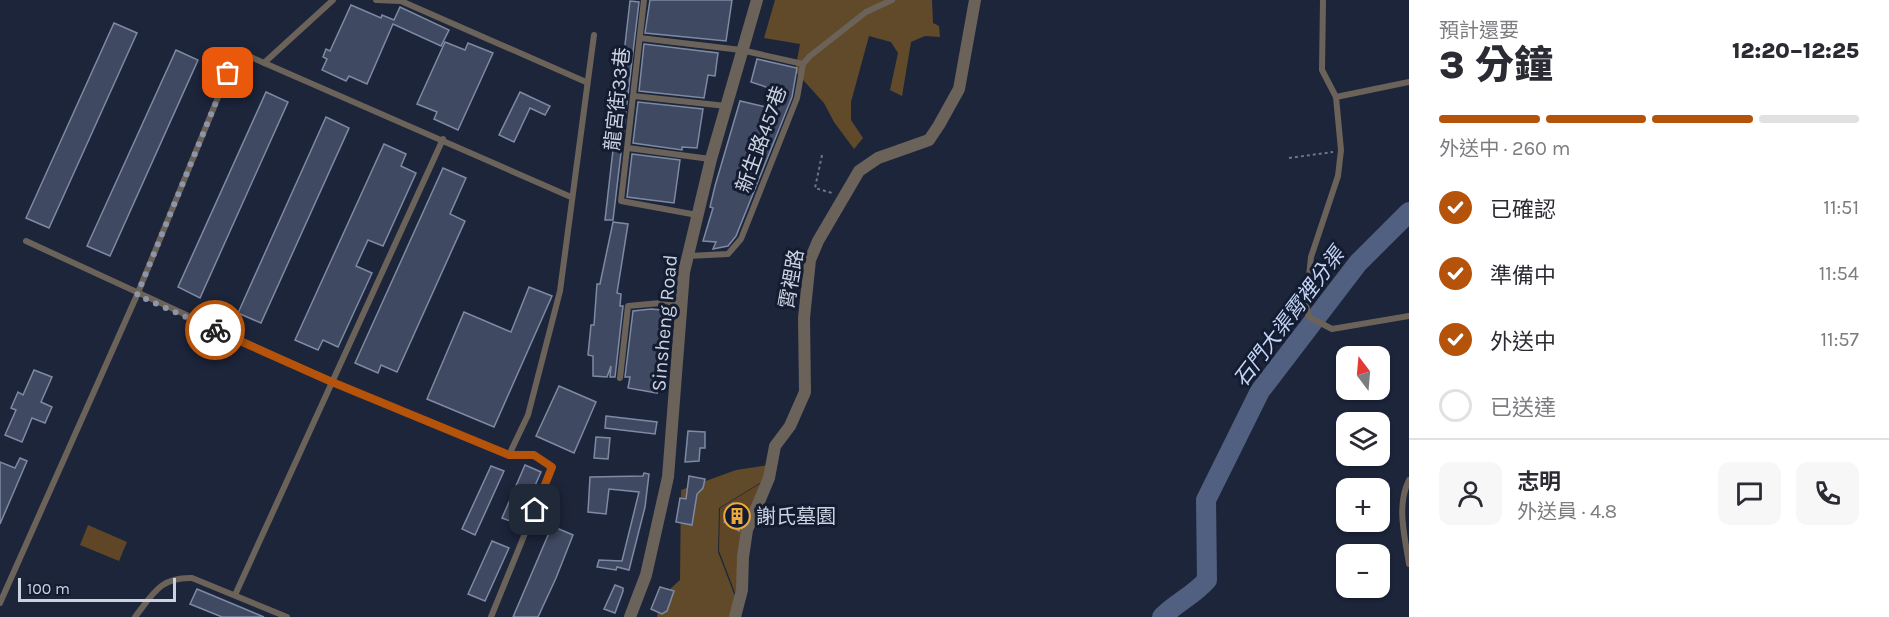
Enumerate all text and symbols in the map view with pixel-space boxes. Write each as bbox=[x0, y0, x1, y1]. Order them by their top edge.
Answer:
text: 預計還要 bbox=[1439, 19, 1519, 42]
text: 12:20–12:25 bbox=[1732, 38, 1859, 64]
text: 3 分鐘 bbox=[1439, 42, 1553, 88]
street label: 龍宮街33巷 bbox=[601, 46, 634, 152]
pin bbox=[202, 47, 253, 98]
icon: bag bbox=[211, 56, 244, 89]
street label: 新生路457巷 bbox=[732, 83, 791, 196]
text: 外送中 · 260 m bbox=[1439, 137, 1570, 160]
icon: check bbox=[1439, 191, 1472, 224]
text: 11:51 bbox=[1823, 196, 1859, 219]
text: 已確認 bbox=[1490, 197, 1556, 223]
water label: 石門大渠霄裡分渠 bbox=[1229, 240, 1351, 391]
street label: 霄裡路 bbox=[775, 248, 808, 311]
street label: Sinsheng Road bbox=[647, 254, 682, 392]
icon: check bbox=[1439, 257, 1472, 290]
text: 11:54 bbox=[1819, 262, 1859, 285]
text: 準備中 bbox=[1490, 263, 1556, 289]
courier bbox=[185, 300, 245, 360]
icon: bike bbox=[199, 314, 232, 347]
icon: check bbox=[1439, 323, 1472, 356]
text: 11:57 bbox=[1820, 328, 1859, 351]
text: 外送中 bbox=[1490, 329, 1556, 355]
north arrow bbox=[1336, 346, 1390, 400]
map controls bbox=[1336, 346, 1390, 598]
text: 已送達 bbox=[1490, 395, 1556, 421]
button: layers bbox=[1336, 412, 1390, 466]
button: person bbox=[1439, 462, 1502, 525]
button: chat bbox=[1718, 462, 1781, 525]
button: phone bbox=[1796, 462, 1859, 525]
text: 志明 bbox=[1517, 469, 1561, 495]
button: + bbox=[1336, 478, 1390, 532]
pin bbox=[509, 484, 560, 535]
icon: home bbox=[518, 493, 551, 526]
text: 外送員 · 4.8 bbox=[1517, 500, 1617, 523]
building icon: 謝氏墓園 bbox=[722, 501, 752, 531]
place label: 謝氏墓園 bbox=[756, 505, 836, 528]
button: − bbox=[1336, 544, 1390, 598]
scale bar bbox=[18, 575, 176, 602]
text: 100 m bbox=[27, 579, 70, 598]

